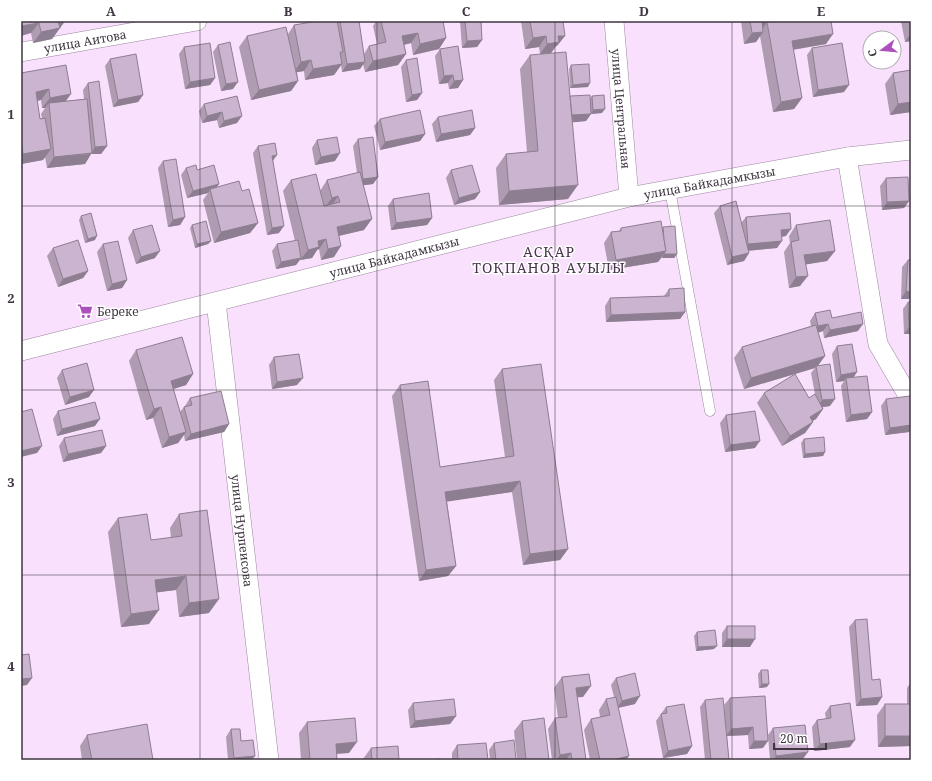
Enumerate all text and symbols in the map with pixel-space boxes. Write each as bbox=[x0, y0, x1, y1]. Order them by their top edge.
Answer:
text: A bbox=[106, 2, 116, 20]
text: B bbox=[284, 2, 293, 20]
text: C bbox=[462, 2, 471, 20]
text: D bbox=[639, 2, 649, 20]
text: E bbox=[817, 2, 826, 20]
street label: улица Аитова bbox=[42, 25, 128, 56]
north arrow bbox=[862, 30, 902, 70]
text: С bbox=[864, 47, 880, 58]
street label: улица Центральная bbox=[608, 48, 635, 170]
text: 1 bbox=[7, 105, 15, 123]
street label: улица Байкадамкызы bbox=[642, 162, 777, 203]
street label: улица Байкадамкызы bbox=[328, 232, 461, 281]
district label: АСҚАР ТОҚПАНОВ АУЫЛЫ bbox=[472, 242, 626, 277]
text: 2 bbox=[7, 289, 15, 307]
supermarket icon: Береке bbox=[76, 302, 94, 320]
place label: Береке bbox=[97, 303, 139, 320]
text: 3 bbox=[7, 473, 15, 491]
street label: улица Нурпеисова bbox=[227, 473, 257, 588]
text: 4 bbox=[7, 657, 15, 675]
scale bar bbox=[774, 725, 826, 751]
text: 20 m bbox=[780, 730, 808, 747]

